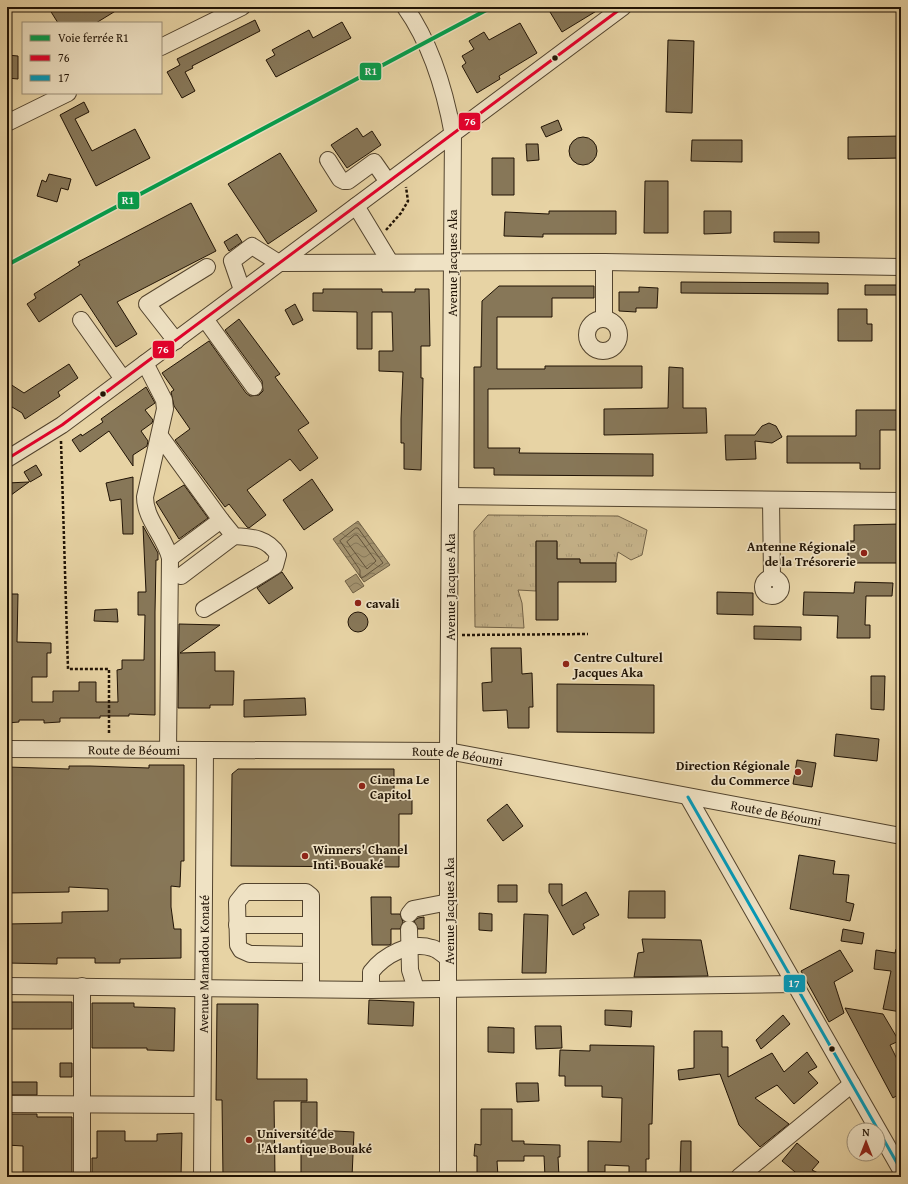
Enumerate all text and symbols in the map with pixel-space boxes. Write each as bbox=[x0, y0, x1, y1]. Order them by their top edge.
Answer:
legend bbox=[22, 22, 162, 94]
text: Voie ferrée R1 bbox=[58, 29, 129, 46]
text: 76 bbox=[58, 49, 70, 66]
unlabelled marker bbox=[550, 53, 560, 63]
line badge: R1 bbox=[359, 62, 382, 81]
text: R1 bbox=[365, 63, 378, 79]
text: 17 bbox=[58, 69, 70, 86]
line badge: 76 bbox=[458, 112, 481, 131]
text: 76 bbox=[464, 113, 476, 129]
line badge: R1 bbox=[117, 191, 140, 210]
text: R1 bbox=[122, 192, 135, 208]
street label: Avenue Jacques Aka bbox=[443, 208, 462, 317]
line badge: 76 bbox=[152, 340, 175, 359]
text: 76 bbox=[157, 341, 169, 357]
unlabelled marker bbox=[98, 389, 108, 399]
street label: Avenue Jacques Aka bbox=[441, 532, 460, 641]
place label: Antenne Régionale de la Trésorerie bbox=[747, 537, 856, 571]
marker: Antenne Régionale de la Trésorerie bbox=[859, 548, 869, 558]
place label: cavali bbox=[366, 594, 400, 613]
marker: cavali bbox=[353, 598, 363, 608]
place label: Centre Culturel Jacques Aka bbox=[572, 648, 663, 682]
marker: Centre Culturel Jacques Aka bbox=[561, 659, 571, 669]
street label: Route de Béoumi bbox=[88, 740, 180, 759]
street label: Route de Béoumi bbox=[412, 741, 505, 771]
place label: Direction Régionale du Commerce bbox=[676, 756, 790, 790]
marker: Direction Régionale du Commerce bbox=[793, 767, 803, 777]
place label: Cinema Le Capitol bbox=[370, 770, 429, 804]
marker: Cinema Le Capitol bbox=[357, 781, 367, 791]
street label: Route de Béoumi bbox=[729, 795, 824, 830]
place label: Winners' Chanel Inti. Bouaké bbox=[313, 840, 408, 874]
marker: Winners' Chanel Inti. Bouaké bbox=[300, 851, 310, 861]
street label: Avenue Jacques Aka bbox=[440, 856, 459, 965]
street label: Avenue Mamadou Konaté bbox=[194, 895, 213, 1033]
line badge: 17 bbox=[783, 974, 806, 993]
text: 17 bbox=[788, 975, 800, 991]
unlabelled marker bbox=[827, 1044, 837, 1054]
north arrow bbox=[846, 1122, 886, 1162]
place label: Université de l'Atlantique Bouaké bbox=[257, 1124, 372, 1158]
text: N bbox=[862, 1124, 870, 1140]
marker: Université de l'Atlantique Bouaké bbox=[244, 1135, 254, 1145]

